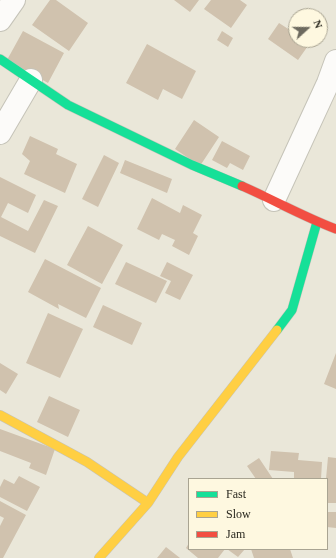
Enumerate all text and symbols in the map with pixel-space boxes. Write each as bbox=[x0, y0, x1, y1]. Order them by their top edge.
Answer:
north arrow bbox=[288, 8, 328, 48]
text: N bbox=[311, 18, 325, 30]
legend bbox=[188, 478, 328, 550]
text: Fast bbox=[226, 487, 246, 501]
text: Slow bbox=[226, 507, 251, 521]
text: Jam bbox=[226, 527, 245, 541]

